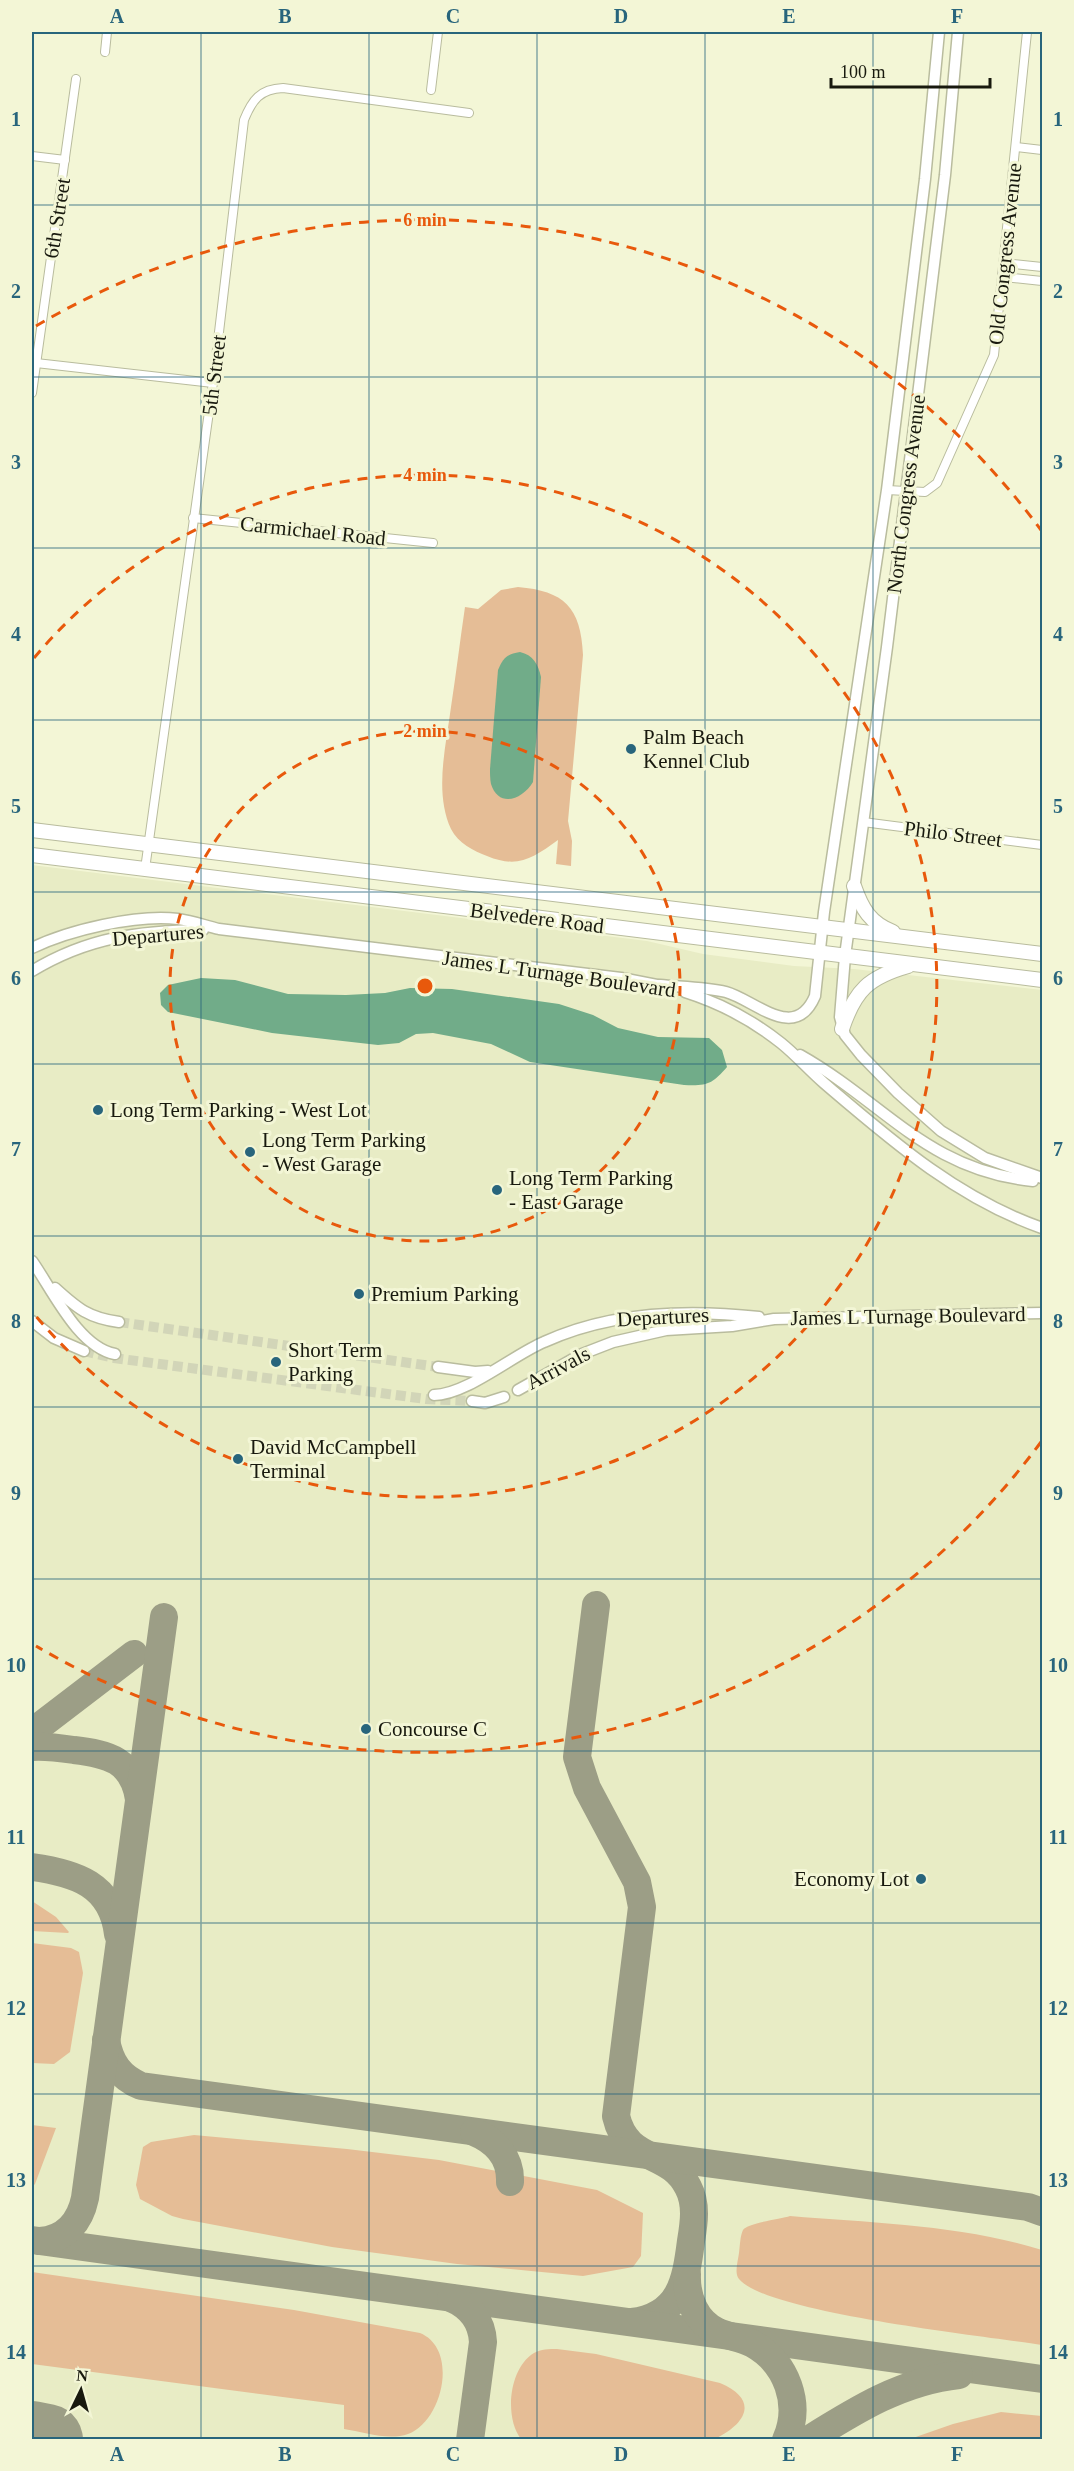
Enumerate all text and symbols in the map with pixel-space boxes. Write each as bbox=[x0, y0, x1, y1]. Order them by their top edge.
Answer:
text: A bbox=[110, 5, 125, 27]
text: B bbox=[278, 5, 292, 27]
text: C bbox=[446, 5, 460, 27]
text: D bbox=[614, 5, 628, 27]
text: E bbox=[782, 5, 796, 27]
text: F bbox=[951, 5, 963, 27]
scale bar bbox=[831, 51, 990, 89]
text: 100 m bbox=[840, 62, 886, 82]
text: 1 bbox=[11, 108, 21, 130]
text: 1 bbox=[1053, 108, 1063, 130]
street label: Old Congress Avenue bbox=[984, 162, 1026, 346]
street label: 6th Street bbox=[39, 176, 75, 260]
text: 6 min bbox=[403, 210, 447, 230]
text: 2 bbox=[11, 280, 21, 302]
text: 2 bbox=[1053, 280, 1063, 302]
street label: 5th Street bbox=[197, 333, 231, 417]
street label: North Congress Avenue bbox=[882, 393, 930, 595]
text: 3 bbox=[11, 451, 21, 473]
text: 3 bbox=[1053, 451, 1063, 473]
text: 4 min bbox=[403, 465, 447, 485]
street label: Carmichael Road bbox=[239, 511, 388, 551]
text: 4 bbox=[11, 623, 21, 645]
text: 4 bbox=[1053, 623, 1063, 645]
text: 2 min bbox=[403, 721, 447, 741]
place label: Palm Beach Kennel Club bbox=[643, 725, 750, 773]
marker: Palm Beach Kennel Club bbox=[624, 742, 638, 756]
text: 5 bbox=[11, 795, 21, 817]
text: 5 bbox=[1053, 795, 1063, 817]
street label: Philo Street bbox=[903, 816, 1004, 852]
street label: Belvedere Road bbox=[469, 898, 606, 938]
street label: Departures bbox=[111, 919, 205, 951]
street label: James L Turnage Boulevard bbox=[441, 946, 678, 1002]
text: 6 bbox=[11, 967, 21, 989]
text: 6 bbox=[1053, 967, 1063, 989]
centre of rings bbox=[415, 976, 435, 996]
place label: Long Term Parking - West Lot bbox=[110, 1098, 367, 1122]
marker: Long Term Parking - West Lot bbox=[91, 1103, 105, 1117]
place label: Long Term Parking - West Garage bbox=[262, 1128, 426, 1176]
text: 7 bbox=[11, 1138, 21, 1160]
text: 7 bbox=[1053, 1138, 1063, 1160]
marker: Long Term Parking - West Garage bbox=[243, 1145, 257, 1159]
place label: Long Term Parking - East Garage bbox=[509, 1166, 673, 1214]
marker: Long Term Parking - East Garage bbox=[490, 1183, 504, 1197]
place label: Premium Parking bbox=[371, 1282, 519, 1306]
marker: Premium Parking bbox=[352, 1287, 366, 1301]
street label: James L Turnage Boulevard bbox=[790, 1302, 1026, 1330]
street label: Departures bbox=[616, 1303, 710, 1331]
text: 8 bbox=[11, 1310, 21, 1332]
text: 8 bbox=[1053, 1310, 1063, 1332]
place label: Short Term Parking bbox=[288, 1338, 382, 1386]
street label: Arrivals bbox=[522, 1341, 594, 1395]
marker: Short Term Parking bbox=[269, 1355, 283, 1369]
place label: David McCampbell Terminal bbox=[250, 1435, 416, 1483]
marker: David McCampbell Terminal bbox=[231, 1452, 245, 1466]
text: 9 bbox=[11, 1482, 21, 1504]
text: 9 bbox=[1053, 1482, 1063, 1504]
text: 10 bbox=[6, 1654, 26, 1676]
text: 10 bbox=[1048, 1654, 1068, 1676]
place label: Concourse C bbox=[378, 1717, 487, 1741]
marker: Concourse C bbox=[359, 1722, 373, 1736]
text: 11 bbox=[7, 1826, 25, 1848]
text: 11 bbox=[1049, 1826, 1067, 1848]
place label: Economy Lot bbox=[794, 1867, 909, 1891]
marker: Economy Lot bbox=[914, 1872, 928, 1886]
text: 12 bbox=[6, 1997, 26, 2019]
text: 12 bbox=[1048, 1997, 1068, 2019]
text: 13 bbox=[6, 2169, 26, 2191]
text: 13 bbox=[1048, 2169, 1068, 2191]
text: 14 bbox=[6, 2341, 26, 2363]
text: 14 bbox=[1048, 2341, 1068, 2363]
north arrow bbox=[51, 2360, 111, 2420]
text: N bbox=[76, 2367, 89, 2385]
text: A bbox=[110, 2443, 125, 2465]
text: B bbox=[278, 2443, 292, 2465]
text: C bbox=[446, 2443, 460, 2465]
text: D bbox=[614, 2443, 628, 2465]
text: E bbox=[782, 2443, 796, 2465]
text: F bbox=[951, 2443, 963, 2465]

